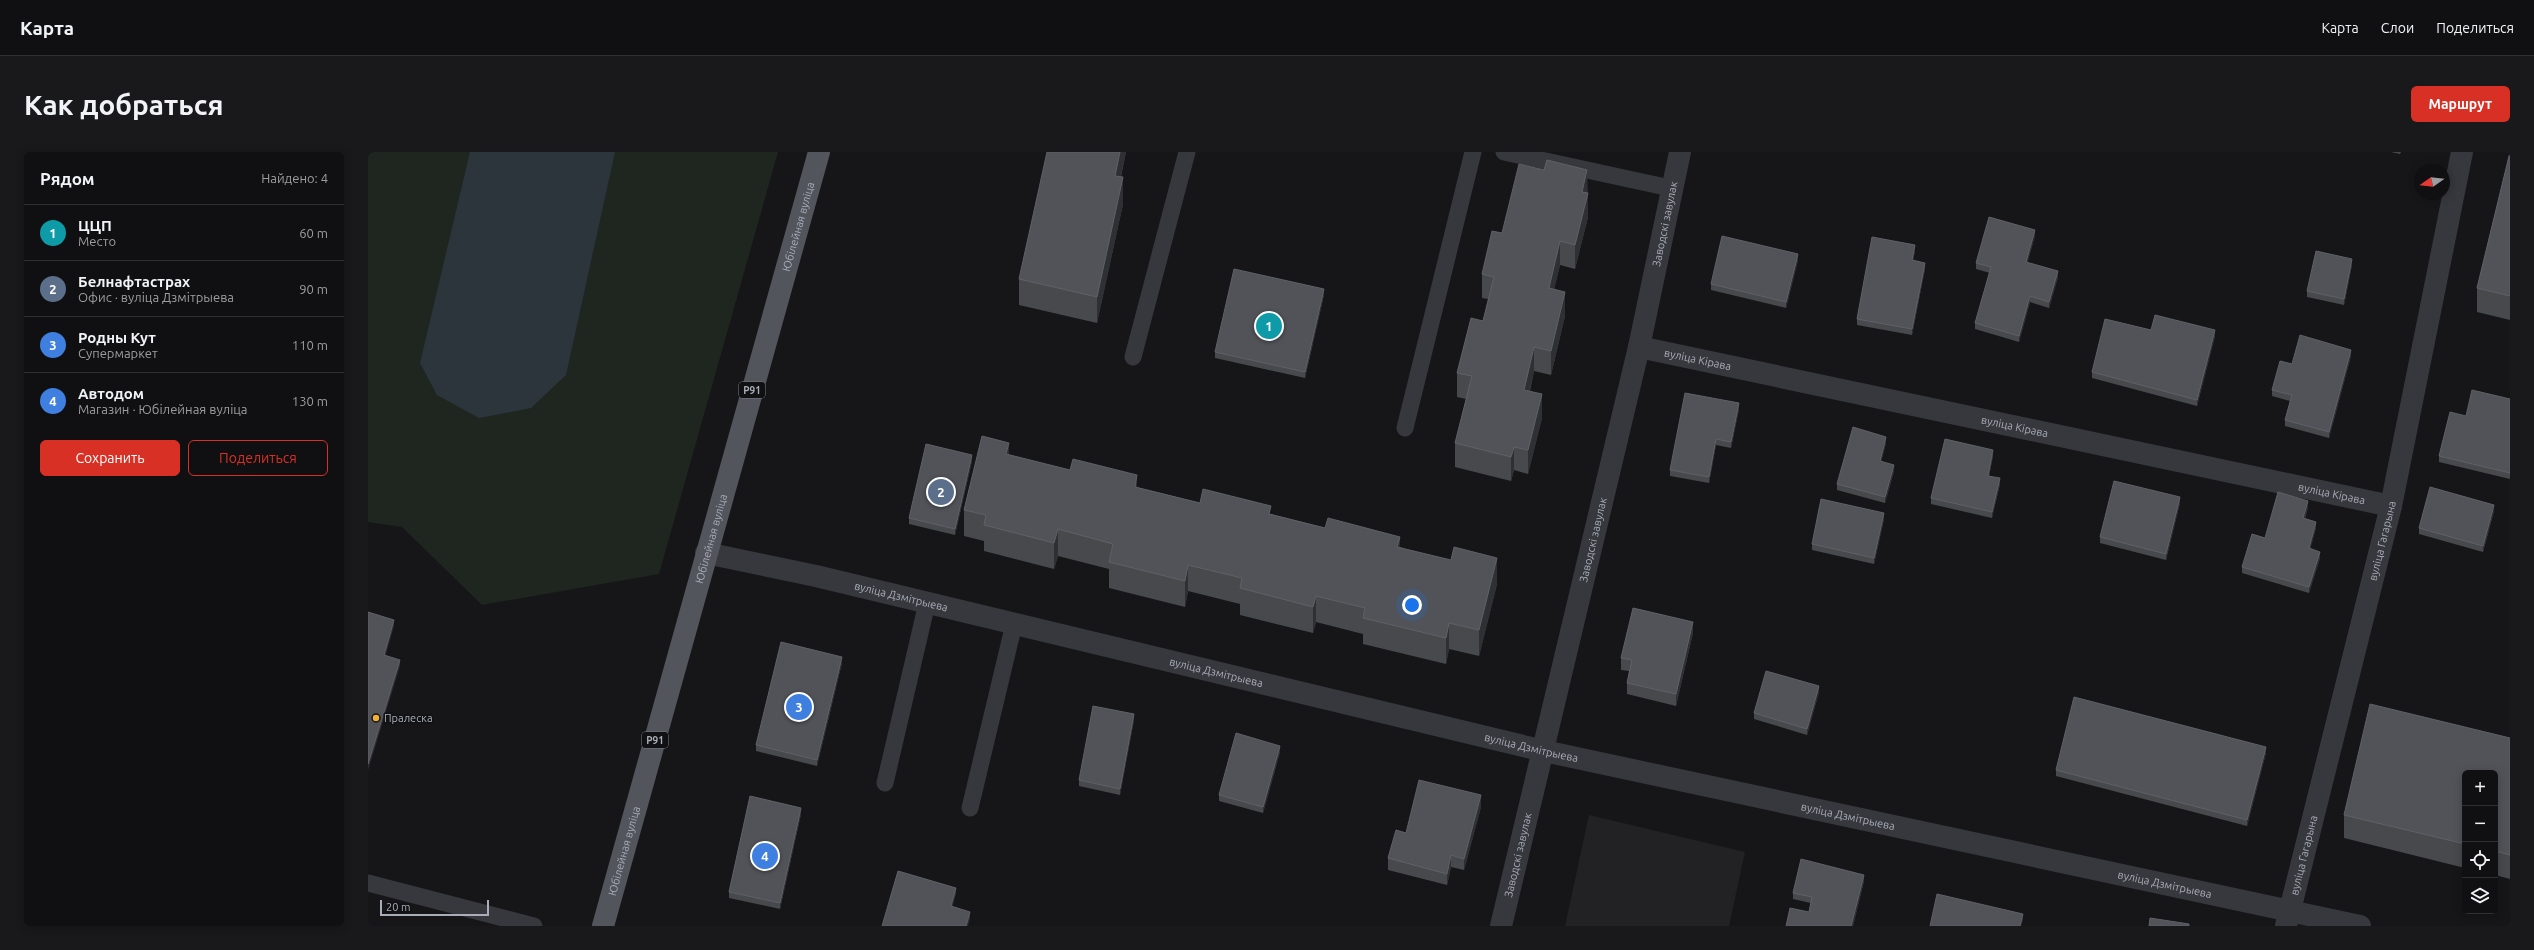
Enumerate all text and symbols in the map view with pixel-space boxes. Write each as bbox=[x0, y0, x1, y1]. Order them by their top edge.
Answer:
text: Карта bbox=[20, 17, 74, 39]
text: Карта bbox=[2321, 20, 2359, 36]
text: Слои bbox=[2381, 20, 2414, 36]
text: Поделиться bbox=[2436, 20, 2514, 36]
button: Маршрут bbox=[2411, 86, 2510, 122]
text: Как добраться bbox=[24, 89, 223, 120]
north arrow bbox=[2414, 164, 2450, 200]
text: Рядом bbox=[40, 169, 95, 188]
text: Найдено: 4 bbox=[261, 171, 328, 185]
street label: Заводскі завулак bbox=[1650, 180, 1680, 268]
street label: Юбілейная вуліца bbox=[780, 181, 816, 273]
text: ЦЦП bbox=[78, 217, 112, 234]
text: 1 bbox=[49, 226, 57, 240]
text: 60 m bbox=[299, 226, 328, 240]
text: Место bbox=[78, 234, 116, 248]
text: Белнафтастрах bbox=[78, 273, 190, 290]
text: 2 bbox=[49, 282, 57, 296]
text: 90 m bbox=[299, 282, 328, 296]
text: Офис · вуліца Дзмітрыева bbox=[78, 290, 234, 304]
pin: 1 bbox=[1256, 311, 1282, 341]
text: Родны Кут bbox=[78, 329, 156, 346]
text: 3 bbox=[49, 338, 57, 352]
text: 110 m bbox=[292, 338, 328, 352]
text: Супермаркет bbox=[78, 346, 158, 360]
street label: вуліца Кірава bbox=[1663, 346, 1732, 372]
road number: Р91 bbox=[739, 382, 765, 398]
text: Автодом bbox=[78, 385, 144, 402]
text: 4 bbox=[49, 394, 57, 408]
text: 130 m bbox=[292, 394, 328, 408]
text: Магазин · Юбілейная вуліца bbox=[78, 402, 248, 416]
street label: вуліца Кірава bbox=[1980, 414, 2049, 439]
button: Сохранить bbox=[40, 440, 180, 476]
button: Поделиться bbox=[188, 440, 328, 476]
pin: 2 bbox=[928, 477, 954, 507]
street label: вуліца Кірава bbox=[2297, 481, 2366, 506]
street label: Юбілейная вуліца bbox=[693, 493, 729, 585]
street label: Заводскі завулак bbox=[1577, 496, 1609, 583]
street label: вуліца Гагарына bbox=[2367, 500, 2398, 582]
street label: вуліца Дзмітрыева bbox=[853, 579, 949, 614]
your location bbox=[1402, 595, 1422, 615]
street label: вуліца Дзмітрыева bbox=[1168, 655, 1264, 689]
pin: 3 bbox=[786, 692, 812, 722]
place label: Пралеска bbox=[384, 712, 433, 724]
marker: Пралеска bbox=[371, 713, 381, 723]
street label: вуліца Дзмітрыева bbox=[1483, 731, 1579, 764]
road number: Р91 bbox=[642, 732, 668, 748]
map controls bbox=[2462, 770, 2498, 914]
button: + bbox=[2462, 770, 2498, 806]
street label: вуліца Дзмітрыева bbox=[1800, 800, 1896, 832]
street label: Юбілейная вуліца bbox=[606, 805, 642, 897]
button: − bbox=[2462, 806, 2498, 842]
street label: Заводскі завулак bbox=[1502, 811, 1534, 899]
street label: вуліца Гагарына bbox=[2288, 814, 2319, 896]
pin: 4 bbox=[752, 841, 778, 871]
button: locate bbox=[2462, 842, 2498, 878]
street label: вуліца Дзмітрыева bbox=[2117, 868, 2213, 900]
button: layers bbox=[2462, 878, 2498, 914]
scale bar bbox=[380, 898, 489, 917]
text: 20 m bbox=[386, 901, 410, 913]

